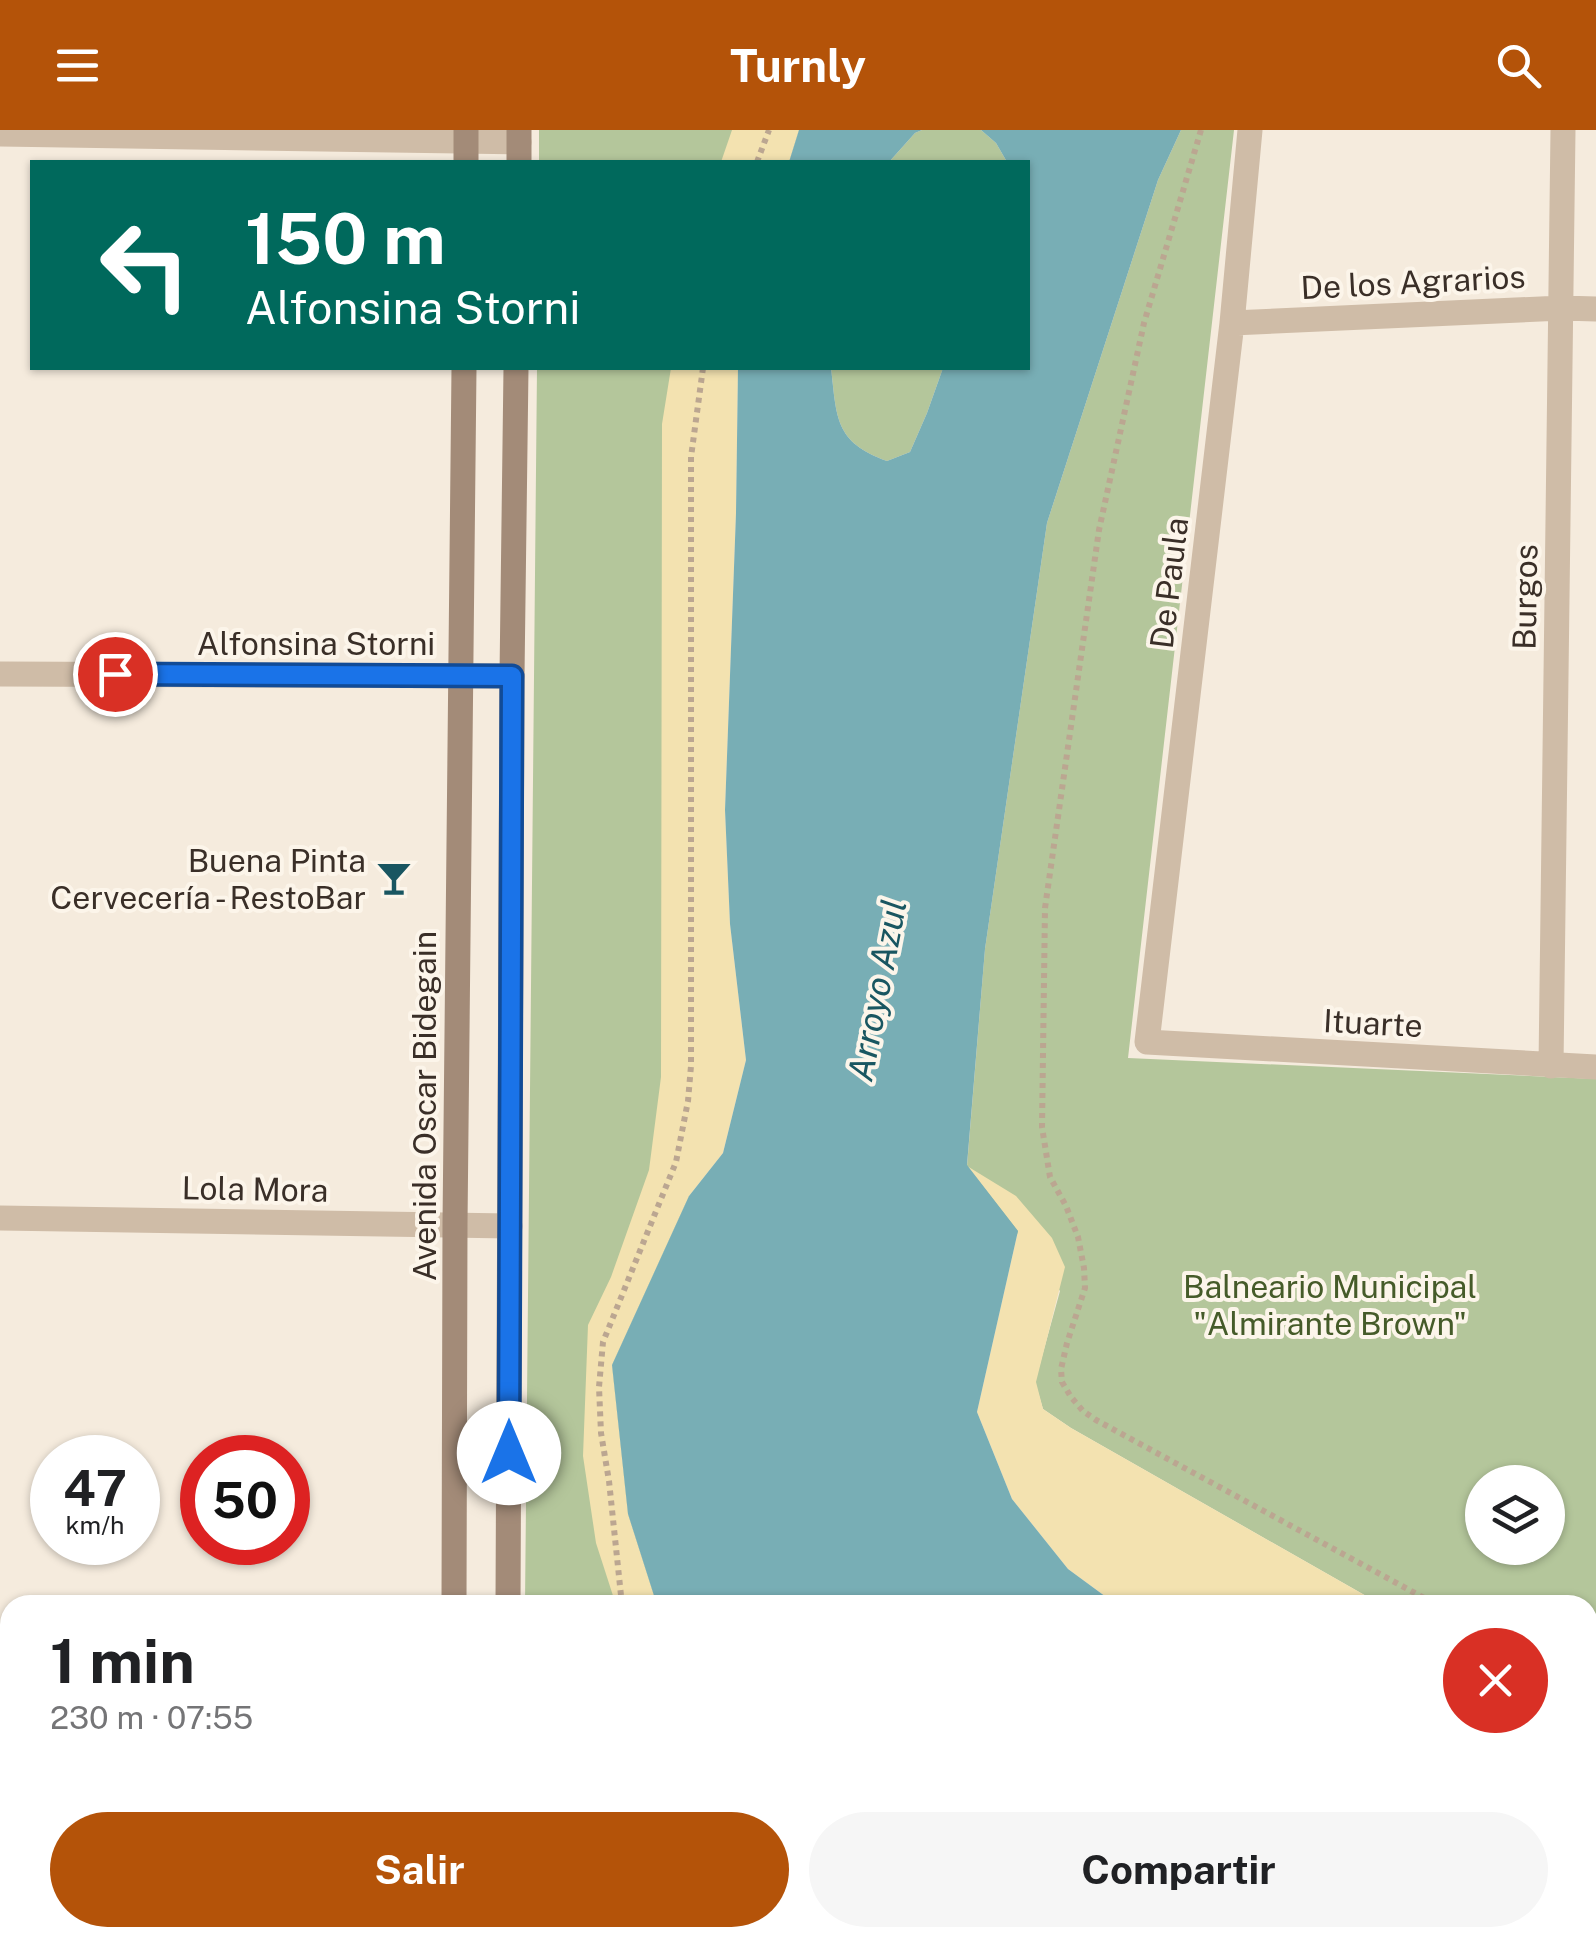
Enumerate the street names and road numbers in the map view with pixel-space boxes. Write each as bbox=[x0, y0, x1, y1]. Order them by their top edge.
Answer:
street label: De los Agrarios bbox=[1300, 258, 1526, 306]
street label: De Paula bbox=[1143, 515, 1195, 651]
street label: Burgos bbox=[1506, 544, 1544, 650]
street label: Alfonsina Storni bbox=[197, 625, 435, 662]
street label: Avenida Oscar Bidegain bbox=[406, 931, 443, 1281]
street label: Ituarte bbox=[1322, 1002, 1424, 1044]
street label: Lola Mora bbox=[181, 1169, 329, 1209]

